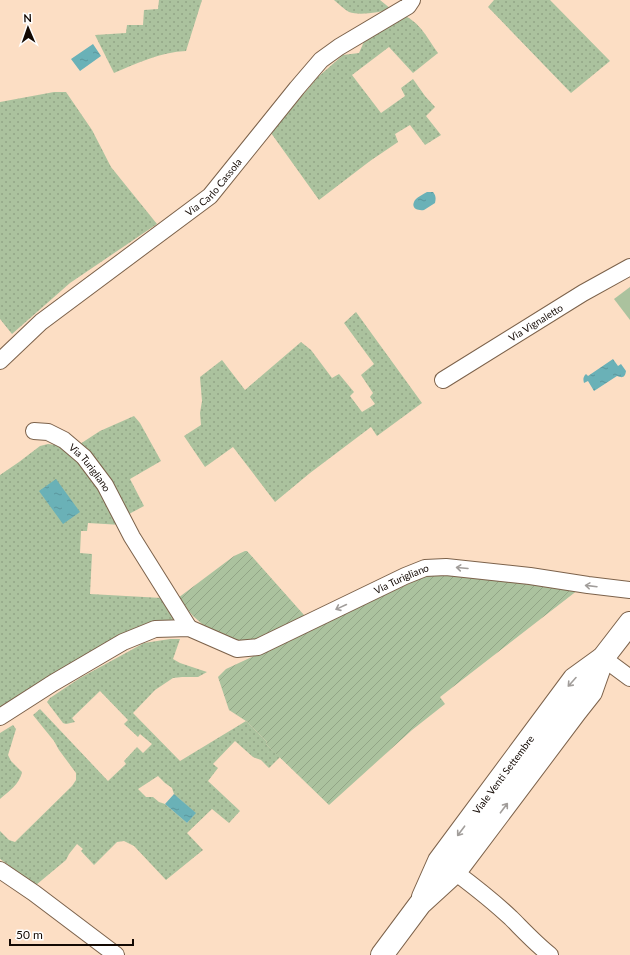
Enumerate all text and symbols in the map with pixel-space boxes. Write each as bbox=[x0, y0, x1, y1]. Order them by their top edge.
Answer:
north arrow bbox=[8, 8, 48, 48]
text: N bbox=[23, 11, 32, 24]
street label: Via Carlo Cassola bbox=[183, 156, 244, 218]
street label: Via Vignaletto bbox=[506, 301, 565, 344]
street label: Via Turigliano bbox=[67, 441, 113, 494]
street label: Via Turigliano bbox=[372, 562, 429, 596]
one-way arrow bbox=[456, 564, 469, 572]
one-way arrow bbox=[585, 582, 598, 589]
one-way arrow bbox=[336, 604, 348, 611]
one-way arrow bbox=[568, 677, 577, 687]
street label: Viale Venti Settembre bbox=[470, 733, 536, 816]
one-way arrow bbox=[500, 802, 508, 813]
one-way arrow bbox=[457, 825, 465, 836]
scale bar bbox=[10, 921, 133, 947]
text: 50 m bbox=[16, 927, 43, 942]

